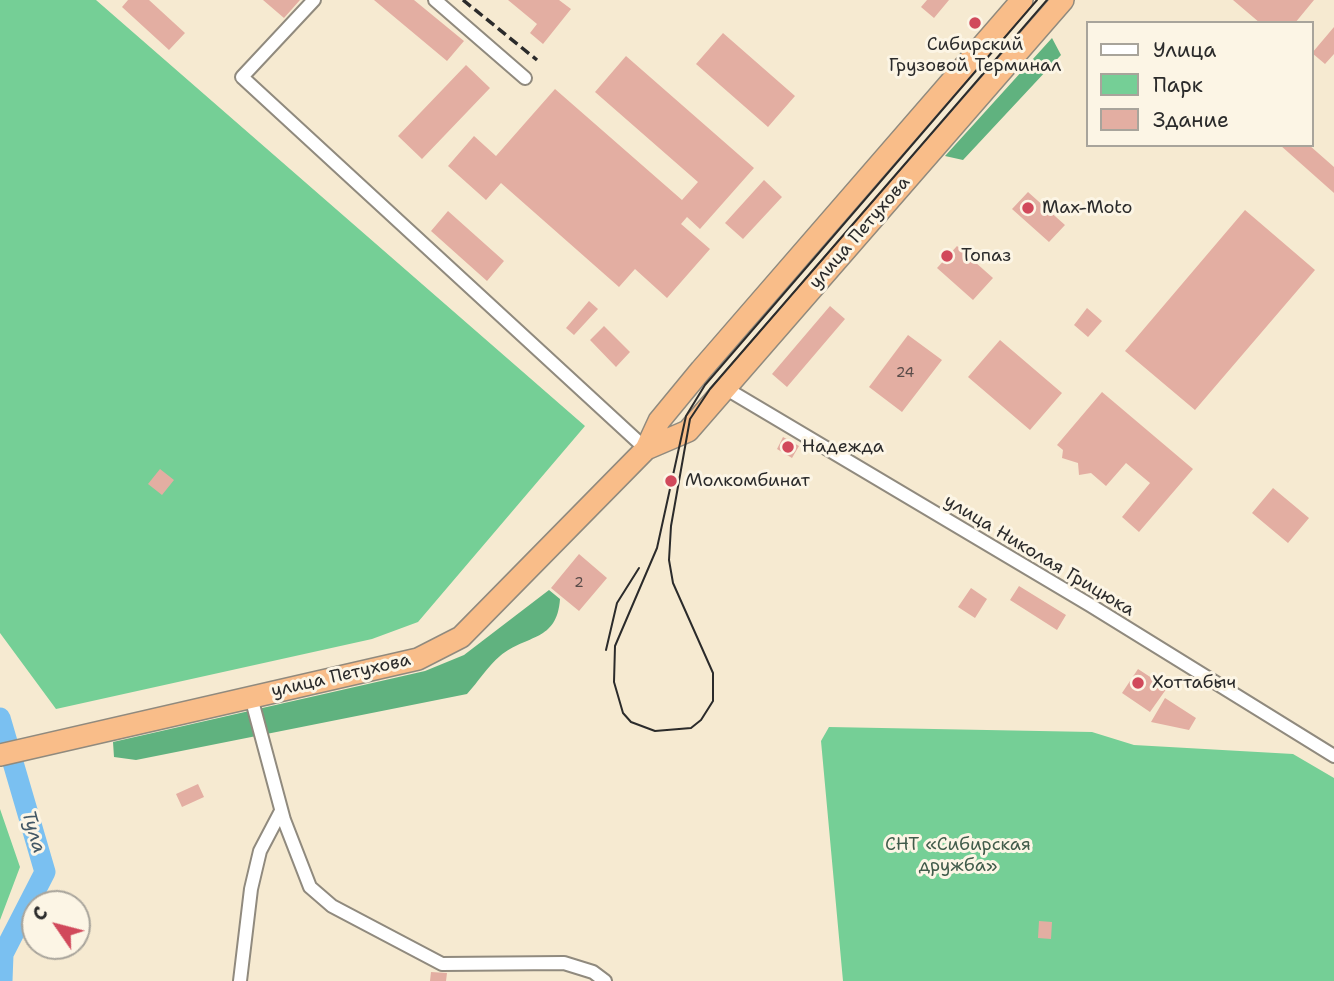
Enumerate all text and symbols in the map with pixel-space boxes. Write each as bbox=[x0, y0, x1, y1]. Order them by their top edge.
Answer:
marker: Сибирский Грузовой Терминал bbox=[967, 15, 983, 31]
legend bbox=[1086, 21, 1313, 147]
place label: Сибирский Грузовой Терминал bbox=[889, 34, 1061, 76]
text: Улица bbox=[1153, 36, 1216, 64]
text: Парк bbox=[1153, 71, 1203, 99]
text: Здание bbox=[1153, 106, 1229, 134]
street label: улица Петухова bbox=[805, 172, 915, 294]
place label: Max-Moto bbox=[1042, 197, 1132, 219]
marker: Max-Moto bbox=[1020, 200, 1036, 216]
place label: Топаз bbox=[961, 245, 1011, 267]
marker: Топаз bbox=[939, 248, 955, 264]
house number: 24 bbox=[896, 365, 914, 381]
place label: Надежда bbox=[802, 436, 884, 458]
marker: Надежда bbox=[780, 439, 796, 455]
place label: Молкомбинат bbox=[685, 470, 810, 492]
marker: Молкомбинат bbox=[663, 473, 679, 489]
street label: улица Николая Грицюка bbox=[940, 491, 1138, 621]
house number: 2 bbox=[574, 575, 584, 591]
street label: улица Петухова bbox=[269, 649, 413, 703]
place label: Хоттабыч bbox=[1152, 672, 1236, 694]
marker: Хоттабыч bbox=[1130, 675, 1146, 691]
water label: Тула bbox=[16, 808, 50, 856]
park label: СНТ «Сибирская дружба» bbox=[885, 834, 1031, 876]
north arrow bbox=[21, 890, 91, 960]
text: С bbox=[26, 902, 54, 926]

